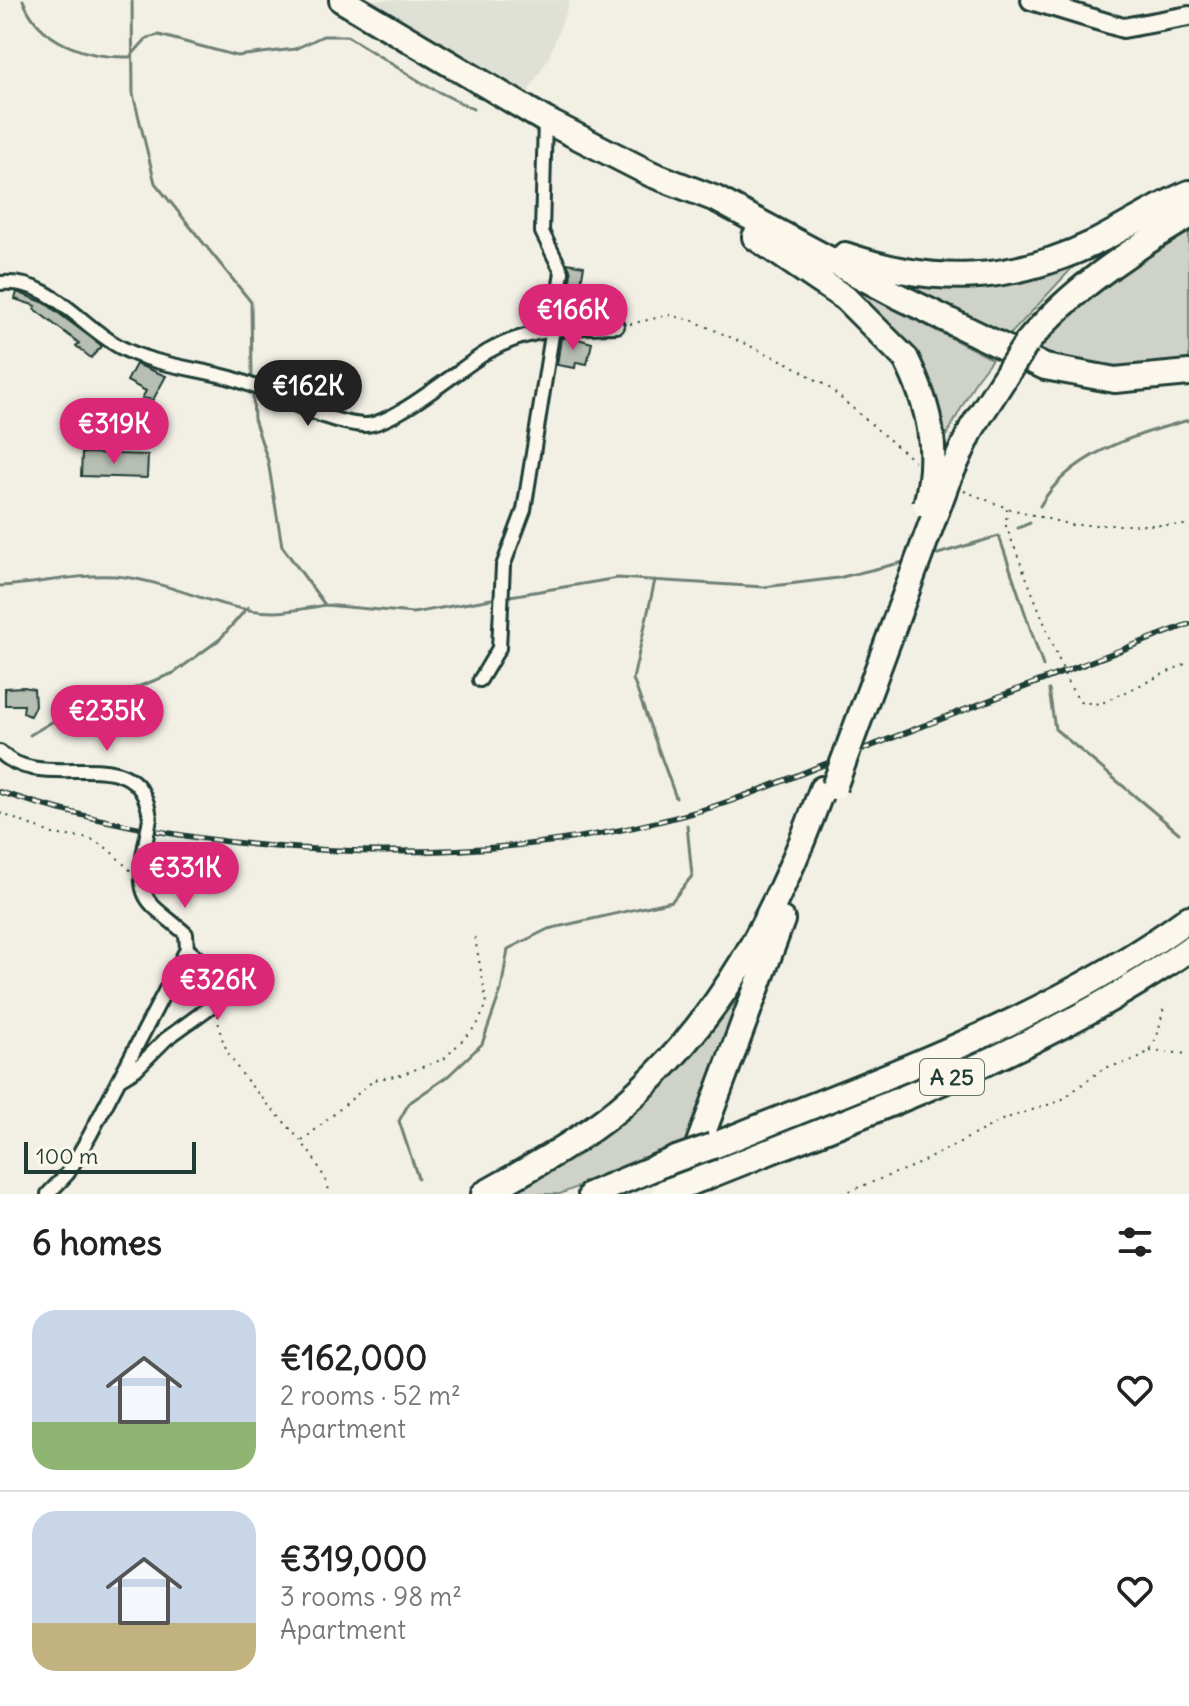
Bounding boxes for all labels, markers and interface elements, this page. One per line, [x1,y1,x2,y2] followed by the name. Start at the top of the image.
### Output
[517,284,629,352] pin: €166K
[537,293,609,326] text: €166K
[252,360,364,428] pin: €162K
[272,369,344,402] text: €162K
[58,398,170,466] pin: €319K
[78,407,150,440] text: €319K
[51,685,163,753] pin: €235K
[69,694,145,727] text: €235K
[129,842,241,910] pin: €331K
[149,851,221,884] text: €331K
[162,954,274,1022] pin: €326K
[180,963,256,996] text: €326K
[920,1059,984,1095] road number: A 25
[24,1138,196,1174] scale bar
[36,1142,98,1170] text: 100 m
[1113,1220,1157,1264] icon: filters
[32,1221,162,1264] text: 6 homes
[280,1336,428,1379] text: €162,000
[96,1342,192,1438] icon: home
[1113,1368,1157,1412] icon: heart
[280,1379,461,1412] text: 2 rooms · 52 m²
[280,1412,406,1445] text: Apartment
[280,1537,427,1580] text: €319,000
[96,1543,192,1639] icon: home
[1113,1569,1157,1613] icon: heart
[280,1580,462,1613] text: 3 rooms · 98 m²
[280,1613,406,1646] text: Apartment

